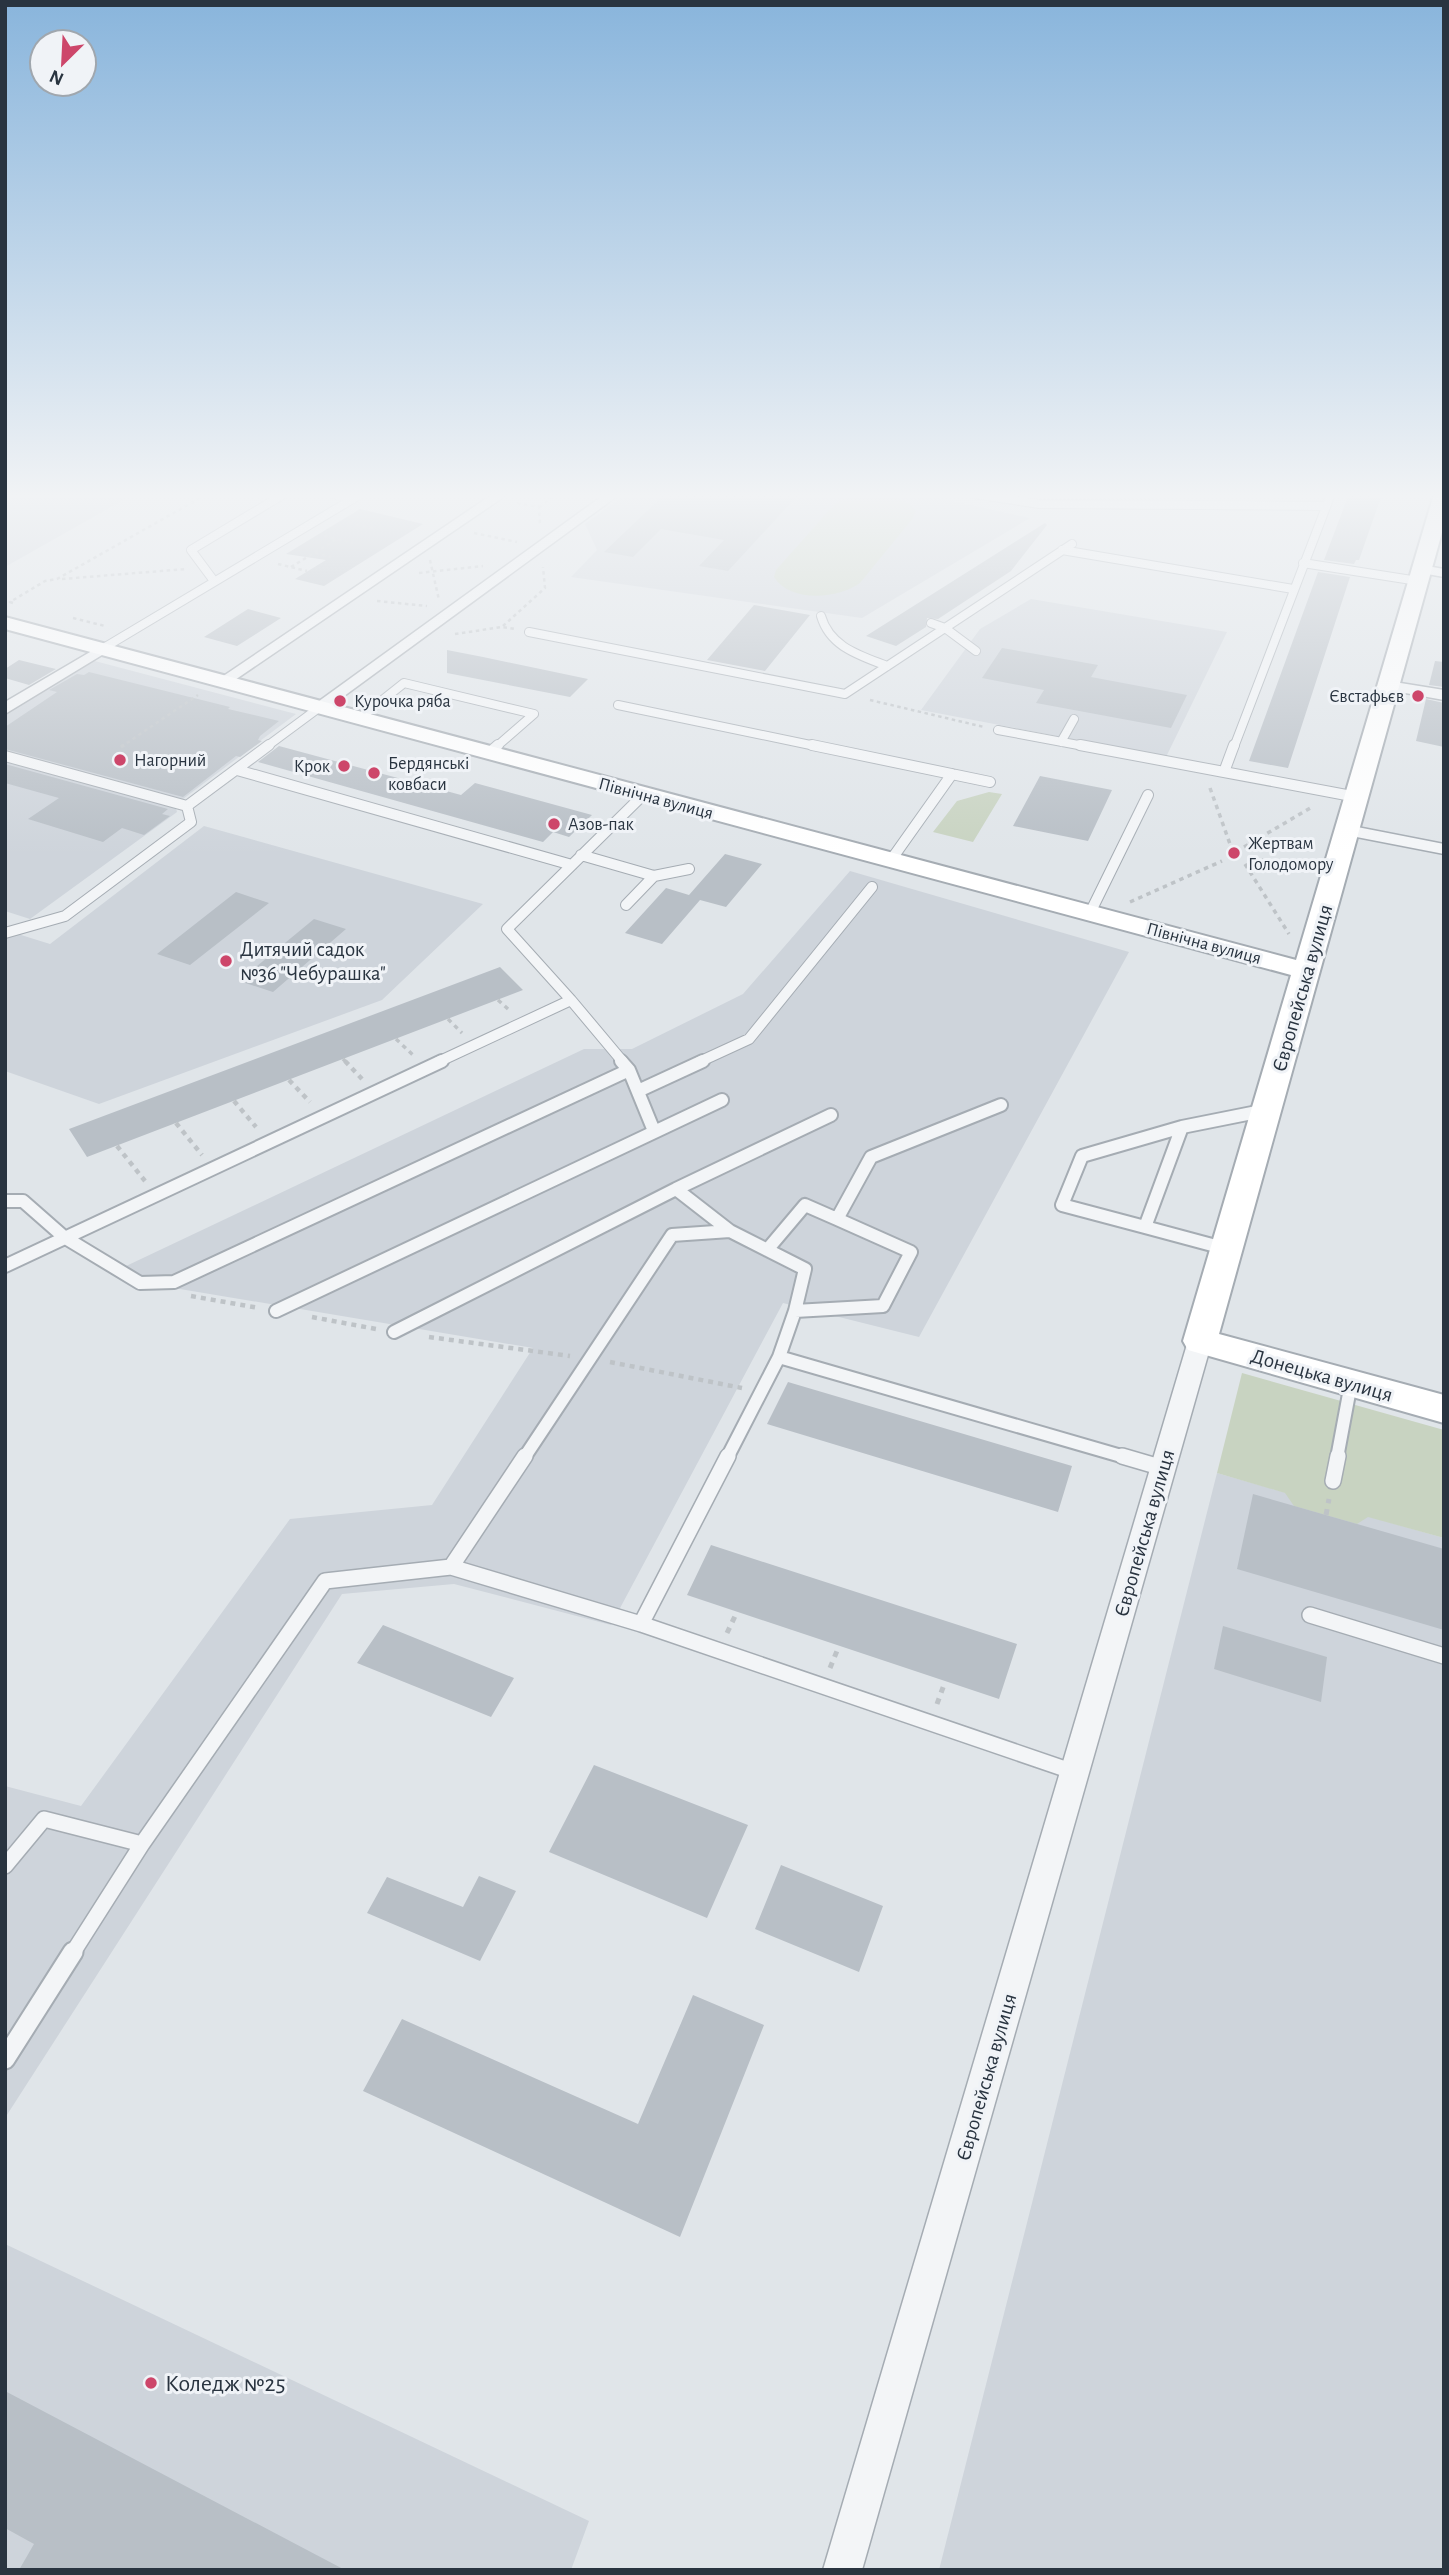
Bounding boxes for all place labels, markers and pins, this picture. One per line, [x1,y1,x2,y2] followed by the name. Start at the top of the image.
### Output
[1329,688,1404,706] place label: Євстафьєв
[1410,688,1426,704] marker: Євстафьєв
[354,692,451,711] place label: Курочка ряба
[332,693,348,709] marker: Курочка ряба
[112,752,128,768] marker: Нагорний
[134,752,206,770] place label: Нагорний
[388,755,469,794] place label: Бердянські ковбаси
[294,758,331,776] place label: Крок
[336,758,352,774] marker: Крок
[366,765,382,781] marker: Бердянські ковбаси
[546,816,562,832] marker: Азов-пак
[568,816,635,834] place label: Азов-пак
[1248,835,1334,874] place label: Жертвам Голодомору
[1226,845,1242,861] marker: Жертвам Голодомору
[240,939,386,984] place label: Дитячий садок №36 "Чебурашка"
[218,953,234,969] marker: Дитячий садок №36 "Чебурашка"
[165,2372,286,2396] place label: Коледж №25
[143,2375,159,2391] marker: Коледж №25

